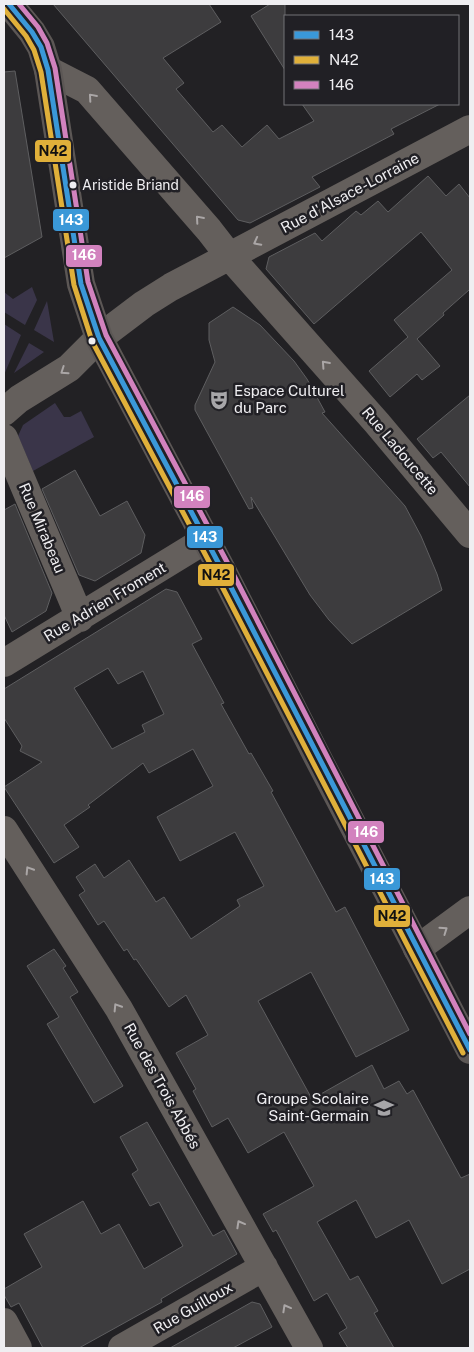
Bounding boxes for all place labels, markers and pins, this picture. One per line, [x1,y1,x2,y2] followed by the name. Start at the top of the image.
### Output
[82,177,179,193] place label: Aristide Briand
[68,180,78,190] marker: Aristide Briand
[87,336,97,346] unlabelled marker
[234,382,344,416] place label: Espace Culturel du Parc
[208,389,230,411] theatre icon: Espace Culturel du Parc
[257,1090,369,1124] place label: Groupe Scolaire Saint-Germain
[373,1097,395,1119] school or university icon: Groupe Scolaire Saint-Germain

